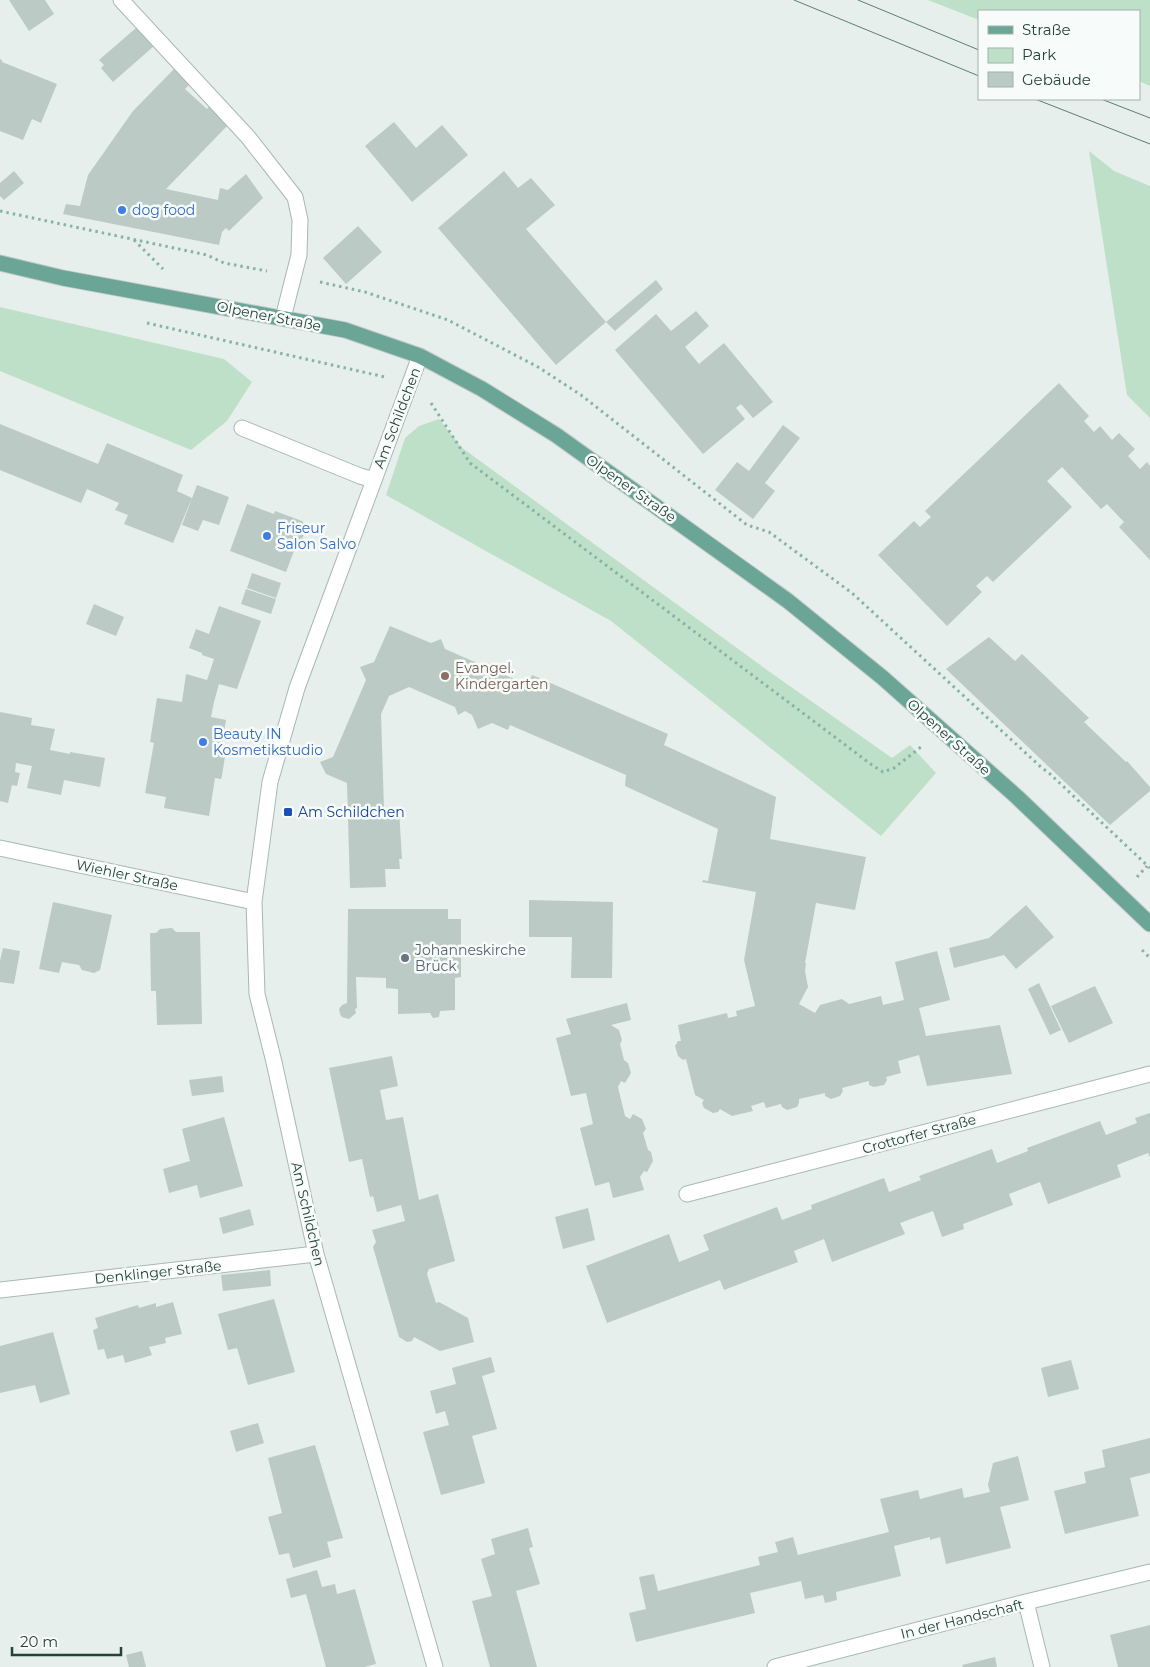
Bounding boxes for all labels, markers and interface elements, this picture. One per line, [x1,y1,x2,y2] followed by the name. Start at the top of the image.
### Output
[978,10,1140,100] legend
[1022,20,1071,39] text: Straße
[1022,45,1056,64] text: Park
[1022,70,1091,89] text: Gebäude
[132,201,195,219] place label: dog food
[116,204,128,216] marker: dog food
[215,297,323,335] street label: Olpener Straße
[369,365,425,471] street label: Am Schildchen
[582,450,680,526] street label: Olpener Straße
[277,519,357,553] place label: Friseur Salon Salvo
[261,530,273,542] marker: Friseur Salon Salvo
[455,659,549,693] place label: Evangel. Kindergarten
[439,670,451,682] marker: Evangel. Kindergarten
[904,695,994,779] street label: Olpener Straße
[213,725,323,759] place label: Beauty IN Kosmetikstudio
[197,736,209,748] marker: Beauty IN Kosmetikstudio
[298,803,405,821] place label: Am Schildchen
[282,806,294,818] marker: Am Schildchen
[74,855,180,895] street label: Wiehler Straße
[414,941,526,975] place label: Johanneskirche Brück
[399,952,411,964] marker: Johanneskirche Brück
[860,1110,978,1158] street label: Crottorfer Straße
[287,1160,329,1268] street label: Am Schildchen
[94,1256,222,1288] street label: Denklinger Straße
[899,1595,1026,1643] street label: In der Handschaft
[12,1624,121,1656] scale bar
[20,1632,58,1651] text: 20 m

